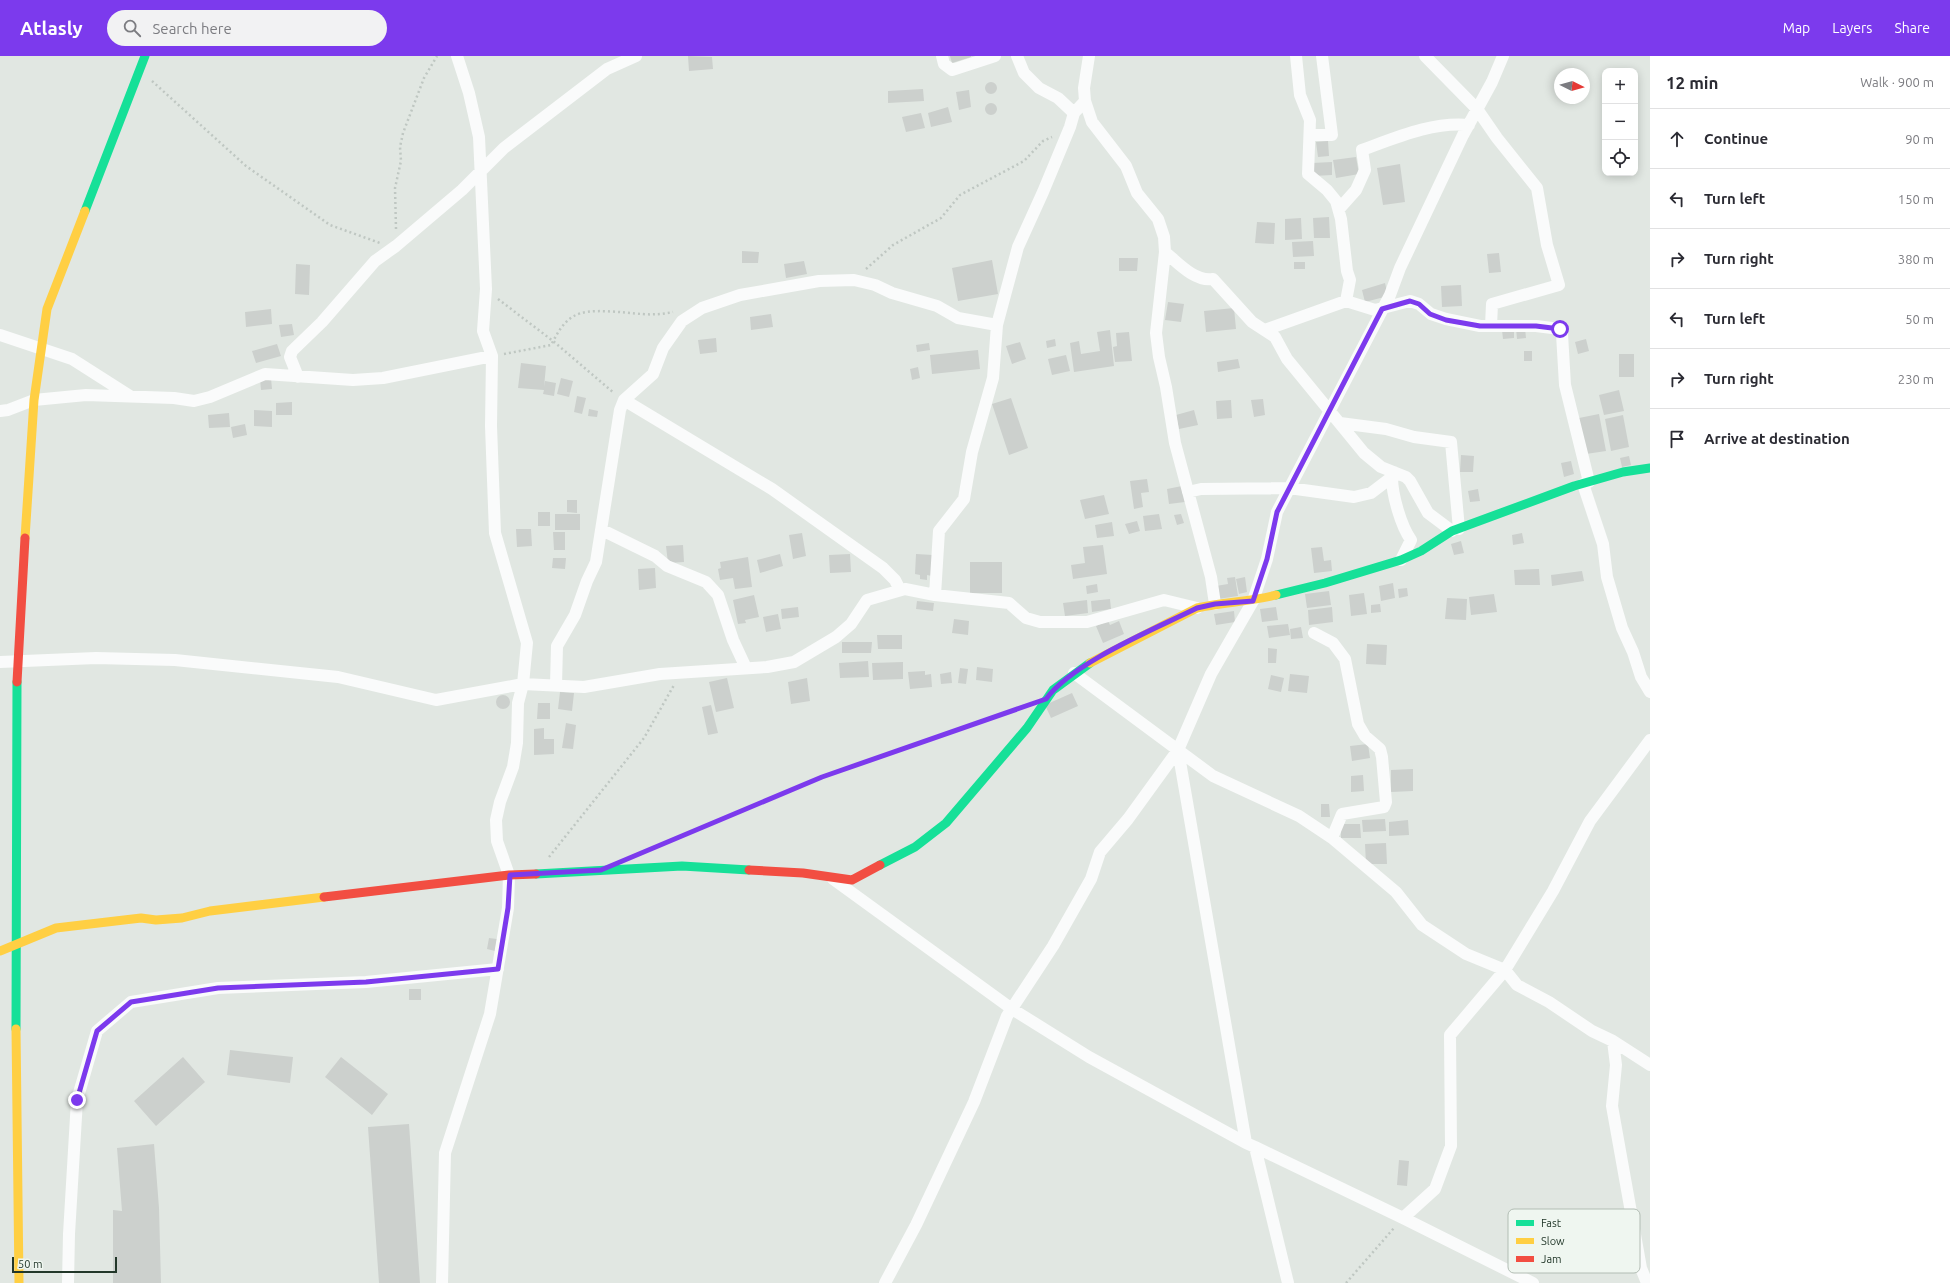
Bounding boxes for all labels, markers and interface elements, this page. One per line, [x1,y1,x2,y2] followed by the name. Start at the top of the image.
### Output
[107,10,387,46] search box
[20,17,83,39] text: Atlasly
[121,17,143,39] icon: search
[153,20,232,37] text: Search here
[1783,20,1810,36] text: Map
[1832,20,1872,36] text: Layers
[1894,20,1930,36] text: Share
[1554,68,1590,104] north arrow
[1602,68,1638,176] map controls
[1602,68,1638,104] button: +
[1666,73,1719,92] text: 12 min
[1860,75,1934,89] text: Walk · 900 m
[1602,104,1638,140] button: −
[1666,128,1688,150] icon: ahead
[1704,130,1768,147] text: Continue
[1905,132,1934,146] text: 90 m
[1602,140,1638,176] button: locate
[1666,188,1688,210] icon: left
[1704,190,1765,207] text: Turn left
[1898,192,1934,206] text: 150 m
[1666,248,1688,270] icon: right
[1704,250,1774,267] text: Turn right
[1898,252,1934,266] text: 380 m
[1666,308,1688,330] icon: left
[1704,310,1765,327] text: Turn left
[1905,312,1934,326] text: 50 m
[1551,320,1569,338] route start
[1666,368,1688,390] icon: right
[1704,370,1774,387] text: Turn right
[1898,372,1934,386] text: 230 m
[1666,428,1688,450] icon: arrive
[1704,430,1850,447] text: Arrive at destination
[68,1091,86,1109] route end
[1508,1209,1640,1273] legend
[1541,1217,1562,1229] text: Fast
[1541,1235,1565,1247] text: Slow
[1541,1253,1562,1265] text: Jam
[12,1255,117,1274] scale bar
[18,1258,42,1270] text: 50 m

